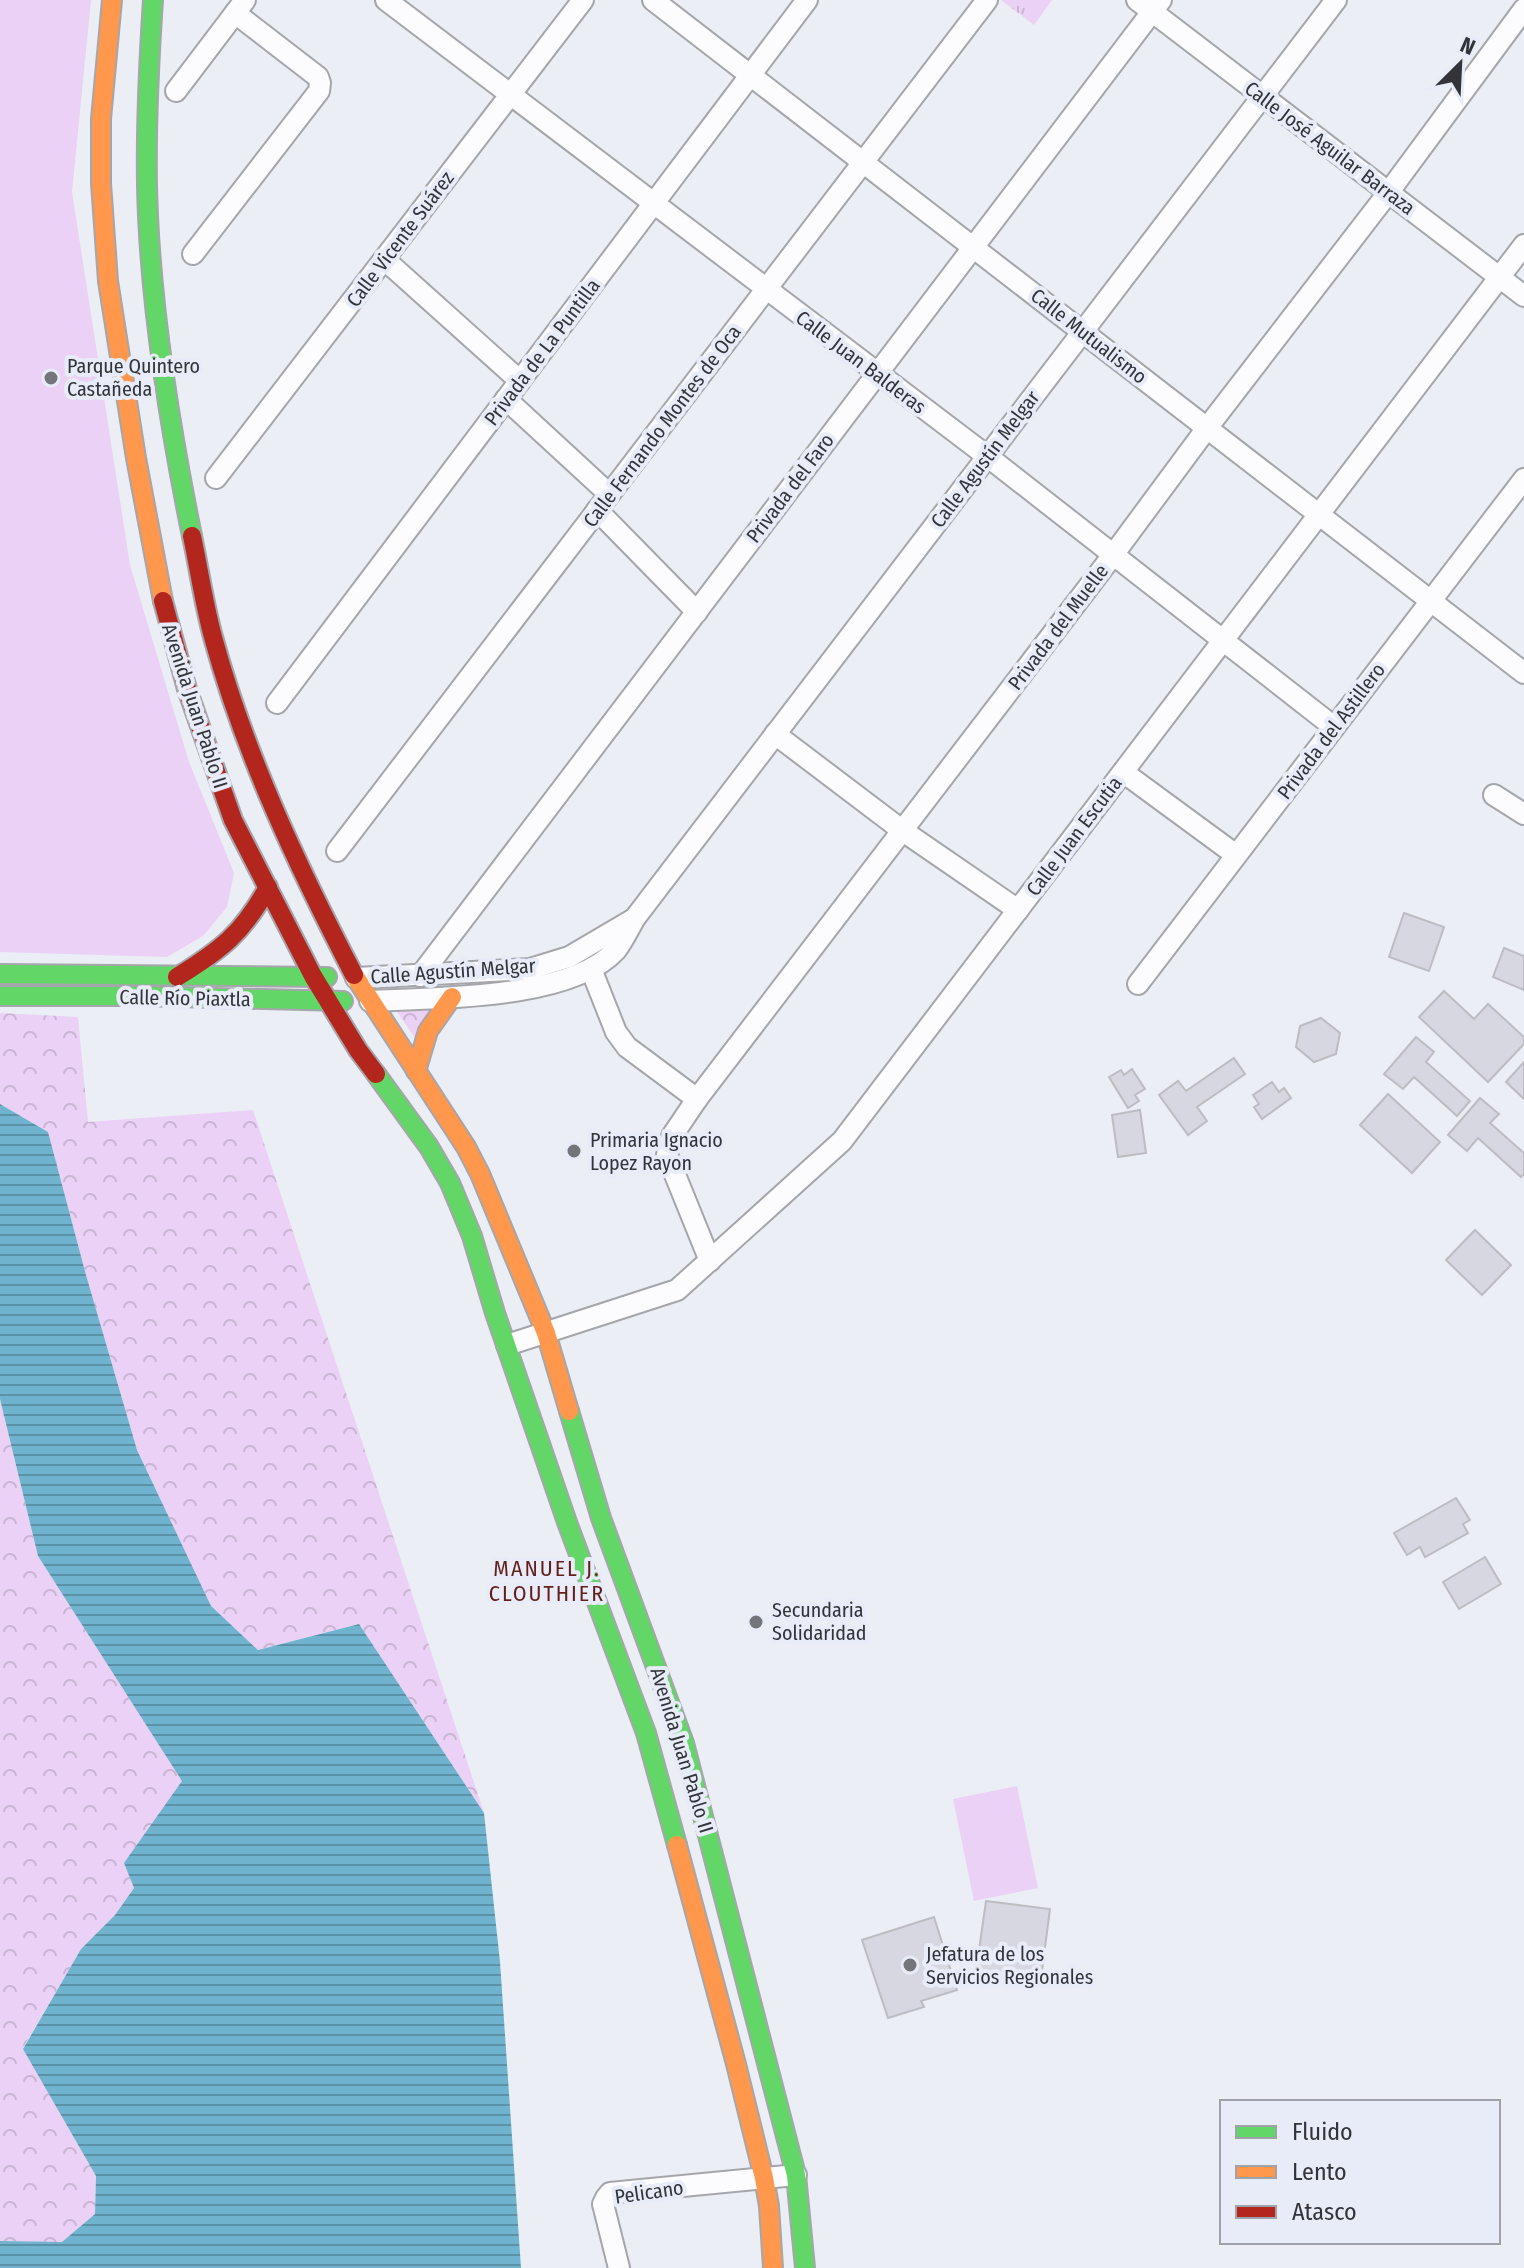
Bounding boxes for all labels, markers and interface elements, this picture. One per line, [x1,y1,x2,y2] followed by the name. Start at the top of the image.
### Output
[1420,24,1500,104] north arrow
[1456,31,1479,61] text: N
[1240,76,1420,220] street label: Calle José Aguilar Barraza
[341,166,459,312] street label: Calle Vicente Suárez
[479,274,605,430] street label: Privada de La Puntilla
[1026,283,1152,389] street label: Calle Mutualismo
[791,305,931,419] street label: Calle Juan Balderas
[578,320,746,532] street label: Calle Fernando Montes de Oca
[67,354,200,401] place label: Parque Quintero Castañeda
[42,369,60,387] marker: Parque Quintero Castañeda
[926,386,1044,532] street label: Calle Agustín Melgar
[741,429,839,547] street label: Privada del Faro
[1003,559,1113,695] street label: Privada del Muelle
[157,621,233,791] street label: Avenida Juan Pablo II
[1272,658,1390,804] street label: Privada del Astillero
[1021,771,1127,901] street label: Calle Juan Escutia
[370,953,536,989] street label: Calle Agustín Melgar
[119,985,251,1011] street label: Calle Río Piaxtla
[590,1128,723,1175] place label: Primaria Ignacio Lopez Rayon
[565,1142,583,1160] marker: Primaria Ignacio Lopez Rayon
[489,1555,605,1607] district label: MANUEL J. CLOUTHIER
[772,1598,867,1645] place label: Secundaria Solidaridad
[747,1613,765,1631] marker: Secundaria Solidaridad
[645,1664,719,1836] street label: Avenida Juan Pablo II
[926,1942,1093,1989] place label: Jefatura de los Servicios Regionales
[901,1956,919,1974] marker: Jefatura de los Servicios Regionales
[1220,2100,1500,2244] legend
[1292,2118,1353,2146] text: Fluido
[1292,2158,1347,2186] text: Lento
[613,2175,685,2209] street label: Pelicano
[1292,2198,1357,2226] text: Atasco

